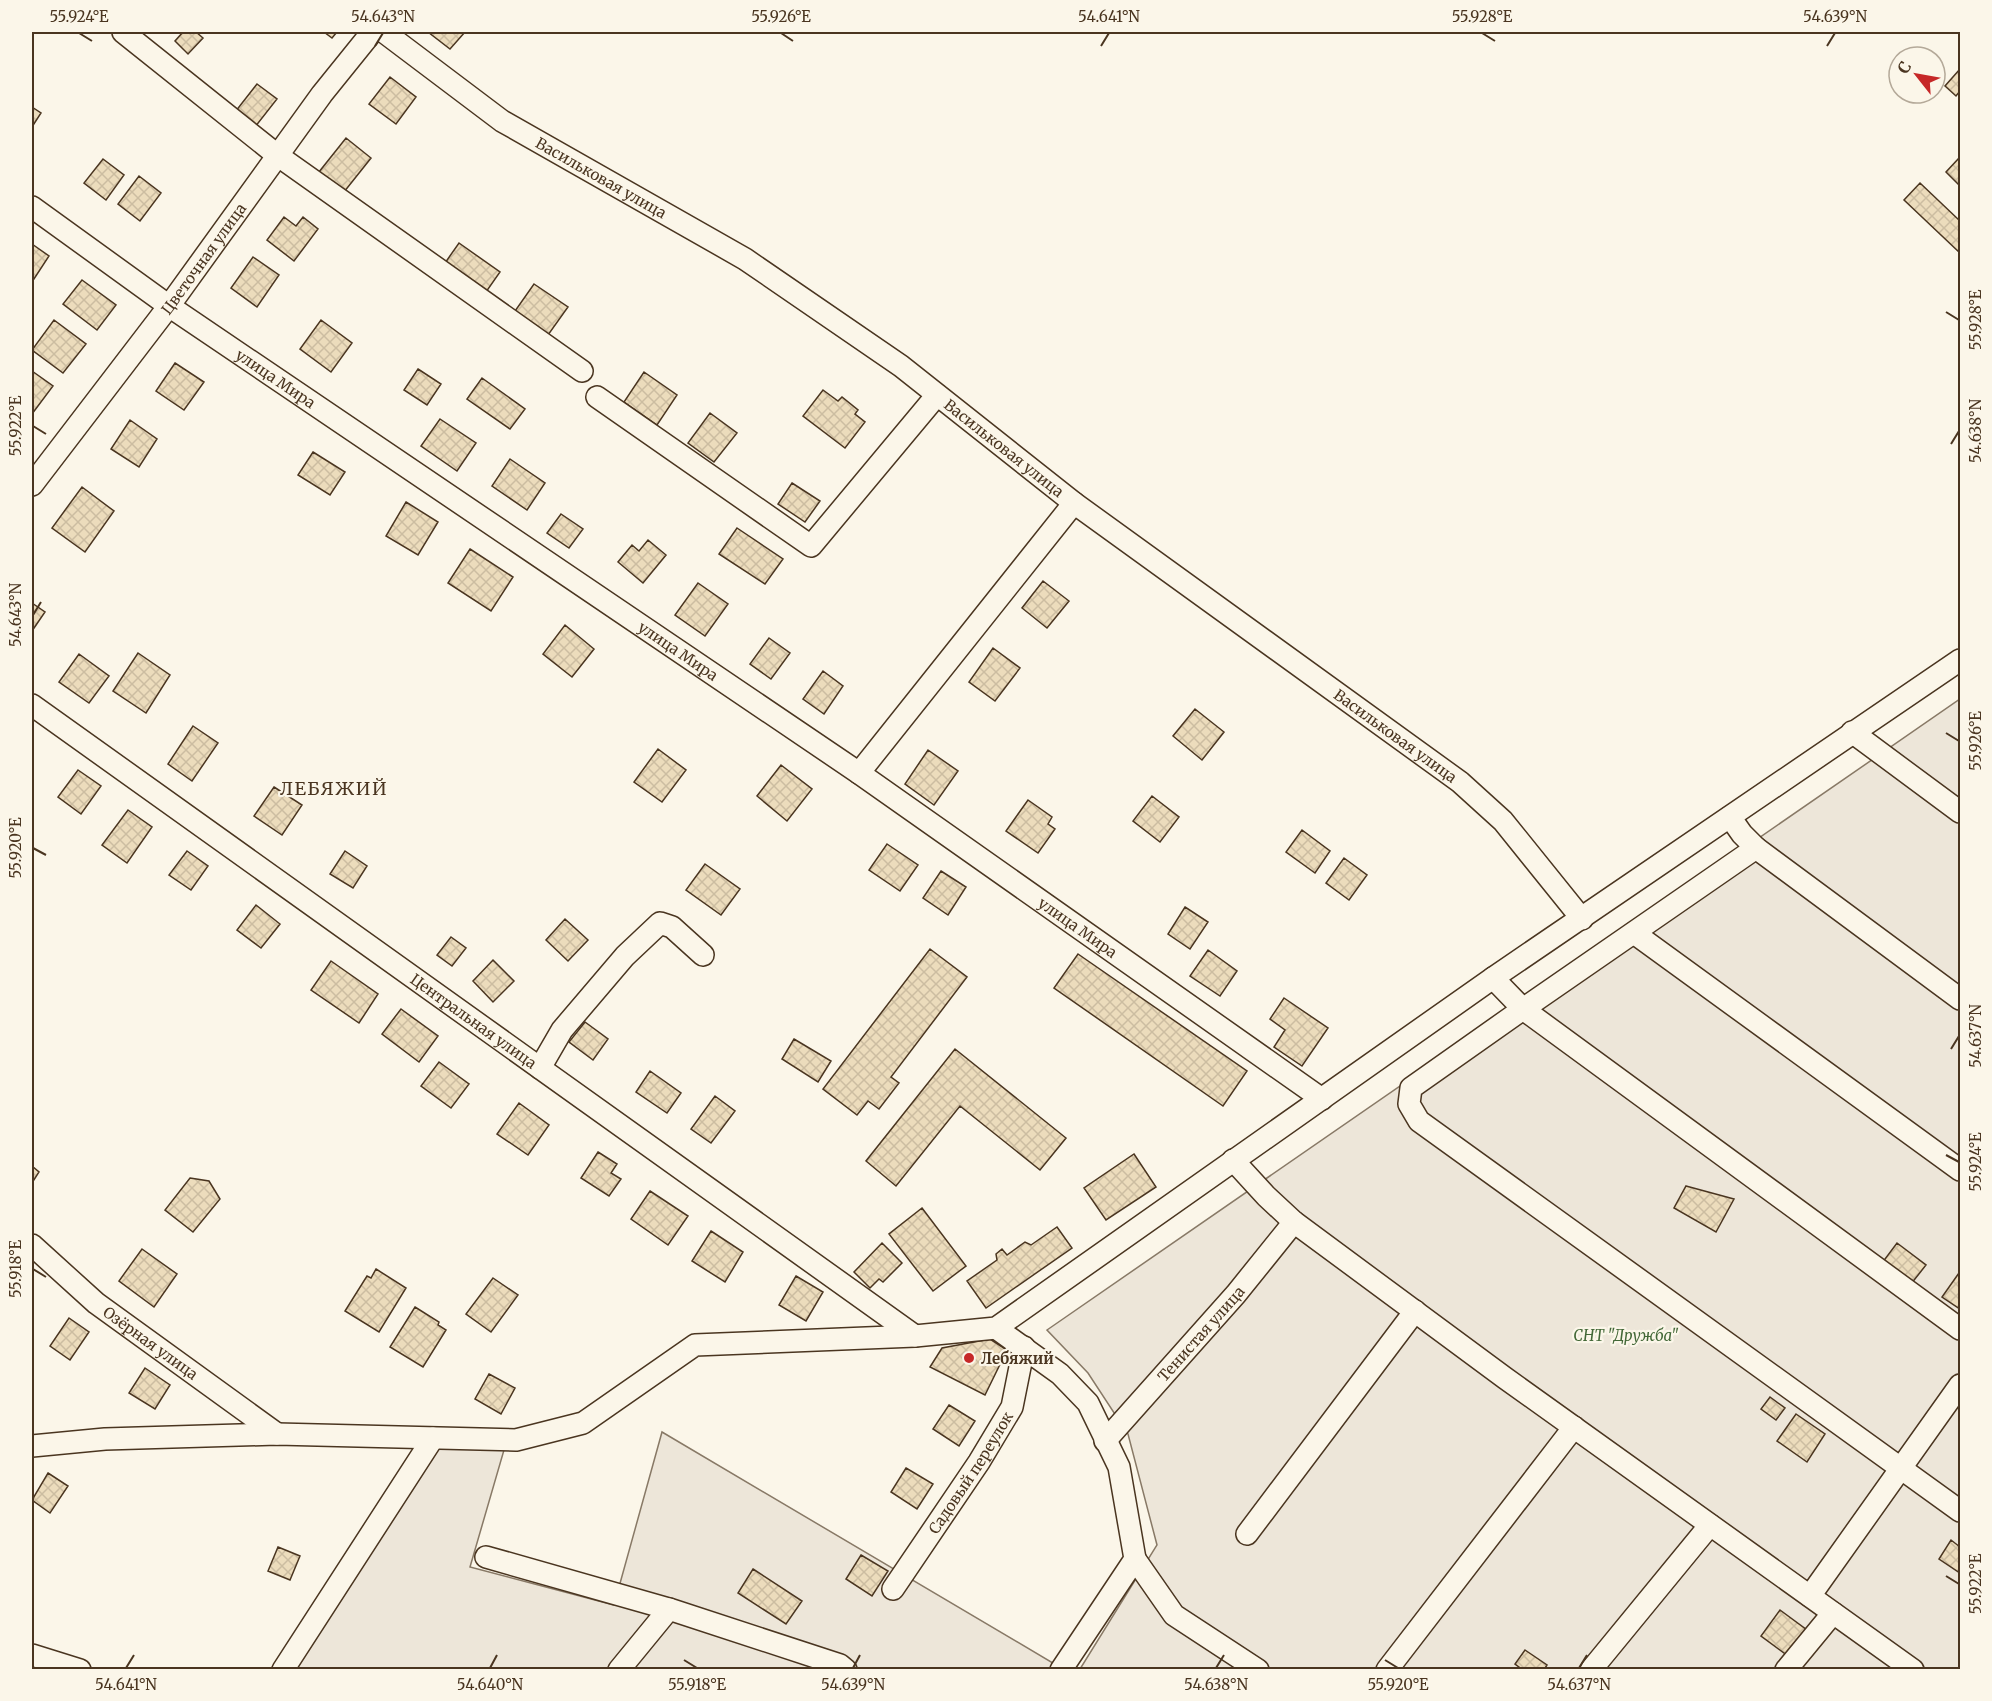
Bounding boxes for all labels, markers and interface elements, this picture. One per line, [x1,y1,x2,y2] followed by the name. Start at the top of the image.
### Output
[49,7,109,26] text: 55.924°E
[351,7,415,26] text: 54.643°N
[751,7,811,26] text: 55.926°E
[1078,7,1140,26] text: 54.641°N
[1452,7,1513,26] text: 55.928°E
[1803,7,1867,26] text: 54.639°N
[1887,45,1947,105] north arrow
[1893,58,1915,77] text: С
[533,133,670,222] street label: Васильковая улица
[157,199,250,318] street label: Цветочная улица
[1966,289,1985,350] text: 55.928°E
[232,345,319,412] street label: улица Мира
[940,394,1068,501] street label: Васильковая улица
[6,395,25,456] text: 55.922°E
[1966,399,1985,463] text: 54.638°N
[6,583,25,647] text: 54.643°N
[635,617,722,684] street label: улица Мира
[1330,685,1461,786] street label: Васильковая улица
[1966,711,1985,771] text: 55.926°E
[280,777,388,800] district label: ЛЕБЯЖИЙ
[6,817,25,879] text: 55.920°E
[1035,893,1121,961] street label: улица Мира
[407,969,541,1072] street label: Центральная улица
[1966,1004,1985,1068] text: 54.637°N
[1966,1132,1985,1192] text: 55.924°E
[6,1239,25,1298] text: 55.918°E
[1153,1282,1248,1385] street label: Тенистая улица
[100,1302,202,1383] street label: Озёрная улица
[1573,1326,1679,1345] park label: СНТ "Дружба"
[981,1349,1054,1368] place label: Лебяжий
[962,1351,976,1365] marker: Лебяжий
[924,1407,1017,1537] street label: Садовый переулок
[1966,1553,1985,1614] text: 55.922°E
[95,1675,157,1694] text: 54.641°N
[457,1675,524,1694] text: 54.640°N
[668,1675,727,1694] text: 55.918°E
[821,1675,885,1694] text: 54.639°N
[1184,1675,1248,1694] text: 54.638°N
[1367,1675,1429,1694] text: 55.920°E
[1547,1675,1611,1694] text: 54.637°N

